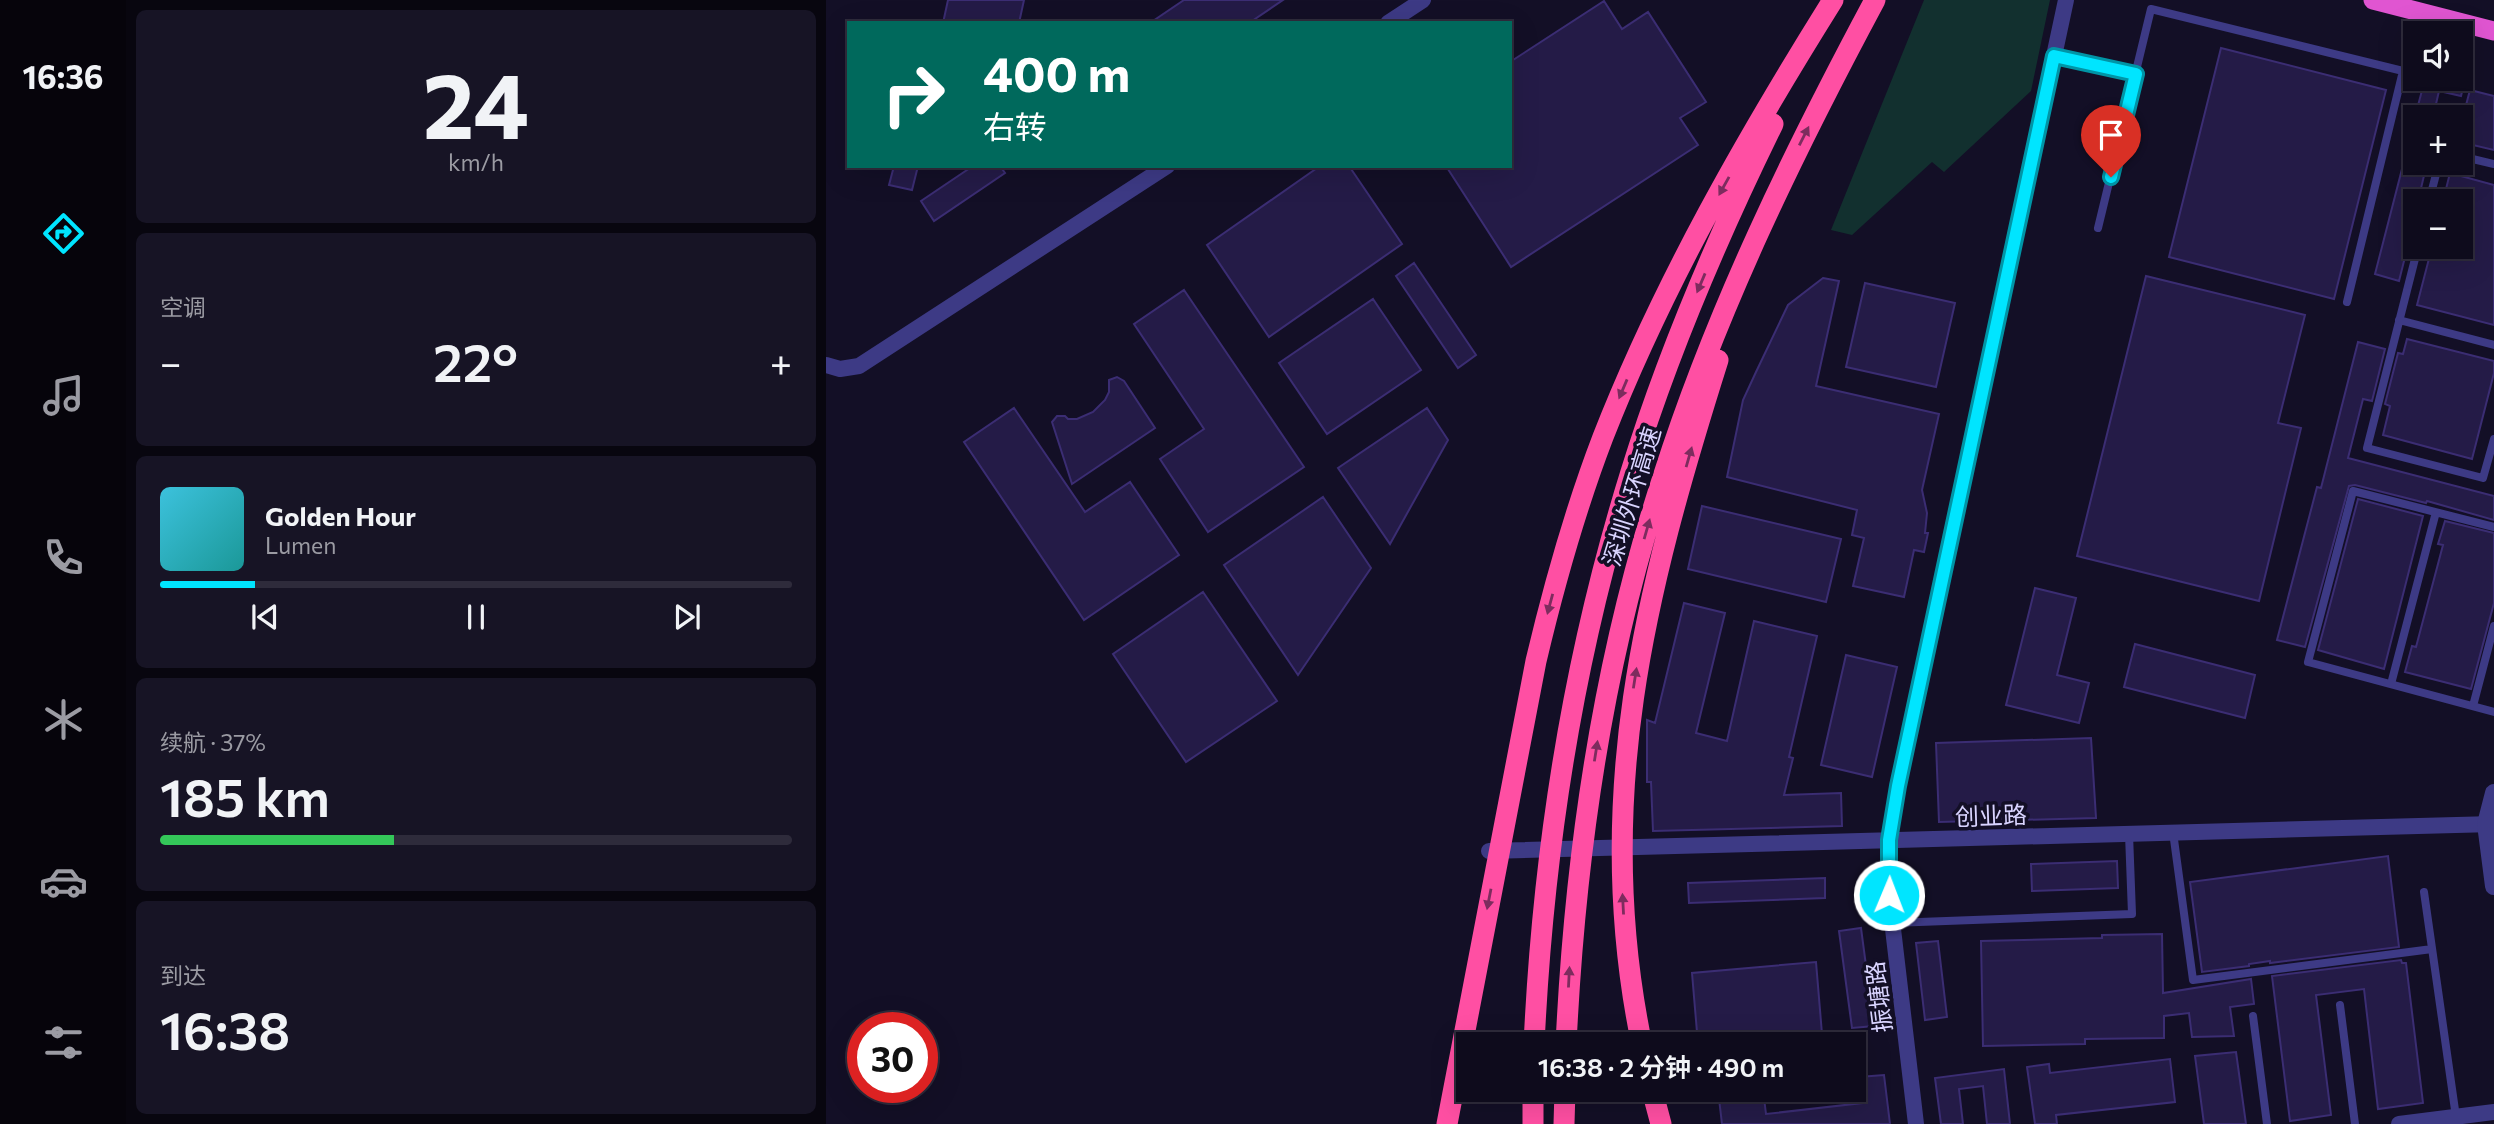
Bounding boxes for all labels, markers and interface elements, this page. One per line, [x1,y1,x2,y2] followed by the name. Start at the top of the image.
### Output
[2403,21,2473,259] map controls
[2403,21,2473,91] button: sound
[983,42,1130,102] text: 400 m
[423,46,529,158] text: 24
[868,49,959,140] icon: right
[22,56,104,96] text: 16:36
[2081,105,2141,177] pin
[2403,105,2473,175] button: +
[983,106,1047,146] text: 右转
[2092,116,2130,154] icon: arrive
[1798,126,1809,146] one-way arrow
[448,148,504,176] text: km/h
[1718,176,1730,195] one-way arrow
[2403,189,2473,259] button: −
[39,209,88,258] icon: directions
[1695,272,1706,293] one-way arrow
[160,293,206,321] text: 空调
[433,329,518,393] text: 22°
[160,338,182,385] text: −
[770,338,792,385] text: +
[39,371,88,420] icon: music
[1617,379,1628,400] one-way arrow
[1596,423,1666,569] street label: 深圳外环高速
[1685,446,1695,467] one-way arrow
[265,500,416,531] text: Golden Hour
[1642,518,1653,540] one-way arrow
[265,531,336,559] text: Lumen
[39,533,88,582] icon: phone
[1544,594,1555,616] one-way arrow
[246,598,284,636] icon: previous
[457,598,495,636] icon: pause
[668,598,706,636] icon: next
[1630,667,1641,689] one-way arrow
[39,695,88,744] icon: climate
[160,728,266,756] text: 续航 · 37%
[1591,740,1602,762] one-way arrow
[160,764,330,828] text: 185 km
[1955,799,2027,831] street label: 创业路
[39,857,88,906] icon: car
[1852,858,1926,932] position arrow
[1484,888,1495,910] one-way arrow
[1617,893,1628,915] one-way arrow
[1859,960,1897,1034] street label: 振塘路
[160,961,206,989] text: 到达
[1564,965,1575,987] one-way arrow
[160,997,290,1061] text: 16:38
[847,1012,938,1103] speed limit sign: 30
[39,1018,88,1067] icon: filters
[1538,1051,1784,1082] text: 16:38 · 2 分钟 · 490 m

